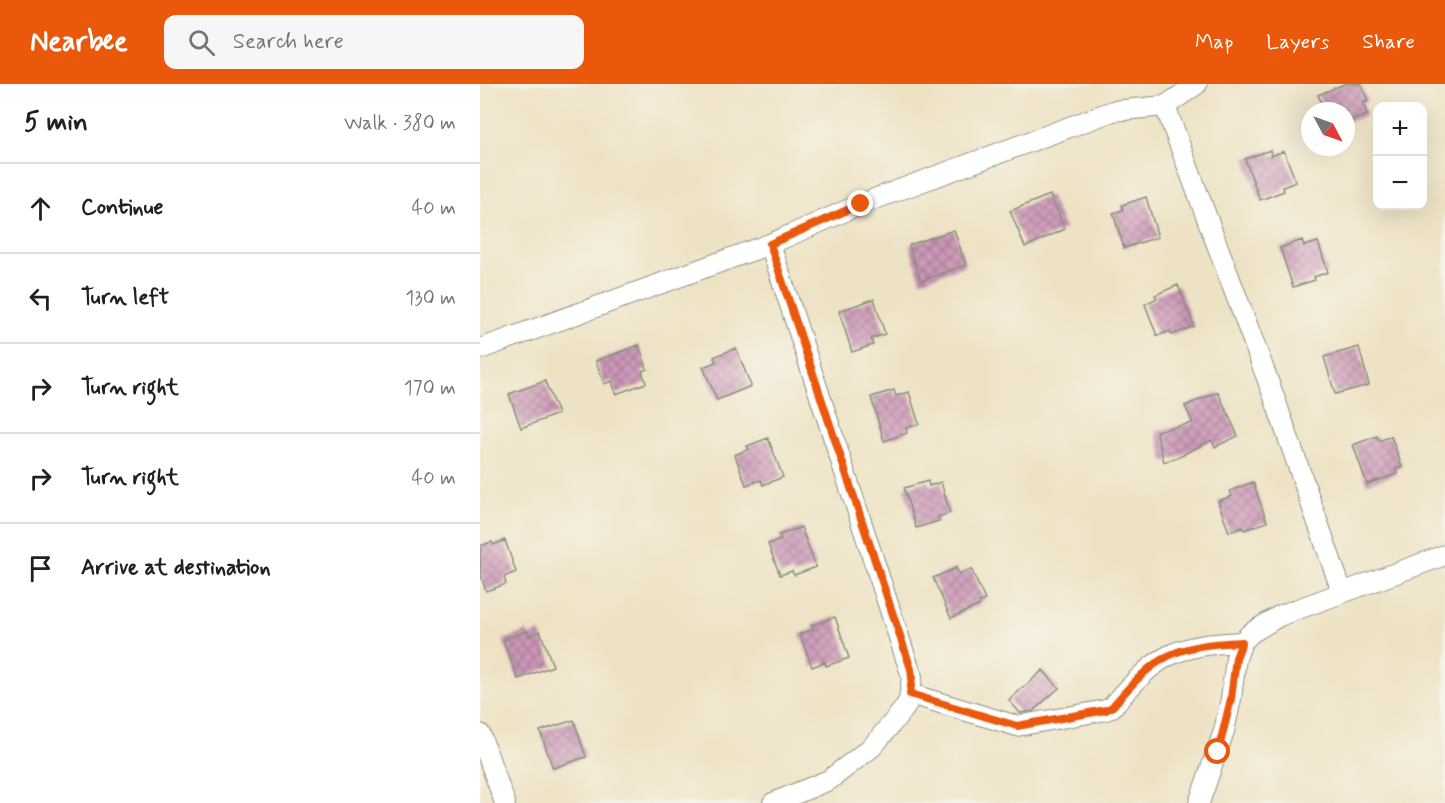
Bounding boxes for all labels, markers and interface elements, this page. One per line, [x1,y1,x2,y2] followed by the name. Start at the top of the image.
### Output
[164,15,584,69] search box
[30,24,128,61] text: Nearbee
[185,26,218,59] icon: search
[233,28,344,56] text: Search here
[1195,28,1233,56] text: Map
[1266,28,1329,56] text: Layers
[1362,28,1415,56] text: Share
[1301,102,1355,156] north arrow
[1373,102,1427,210] map controls
[1373,102,1427,156] button: +
[24,106,88,140] text: 5 min
[344,110,456,137] text: Walk · 380 m
[1373,156,1427,210] button: −
[847,190,873,216] route end
[24,192,57,225] icon: ahead
[81,194,163,222] text: Continue
[412,195,456,222] text: 40 m
[24,282,57,315] icon: left
[81,284,169,312] text: Turn left
[405,285,456,312] text: 130 m
[24,372,57,405] icon: right
[81,374,179,402] text: Turn right
[404,375,456,402] text: 170 m
[24,462,57,495] icon: right
[81,464,179,492] text: Turn right
[412,465,456,492] text: 40 m
[24,552,57,585] icon: arrive
[81,554,271,582] text: Arrive at destination
[1204,738,1230,764] route start

